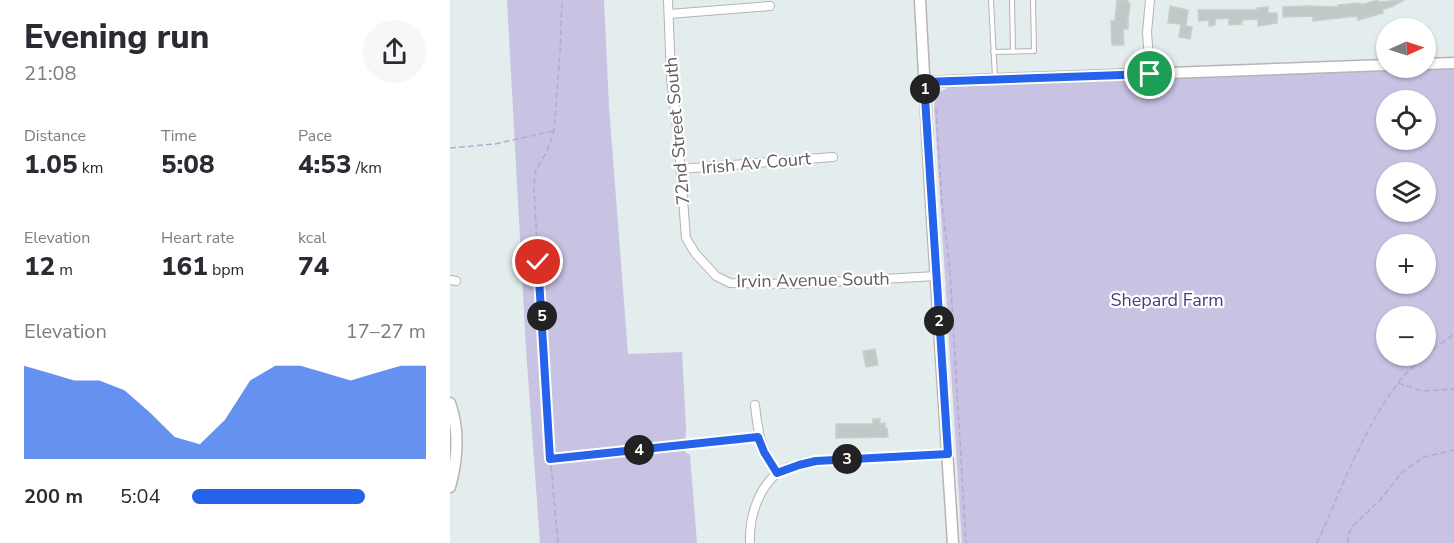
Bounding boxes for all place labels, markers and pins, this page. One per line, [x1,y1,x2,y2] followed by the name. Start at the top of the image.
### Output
[1124,48,1175,99] pin
[910,74,940,104] pin: 1
[512,236,563,287] pin
[527,301,557,331] pin: 5
[924,306,954,336] pin: 2
[624,435,654,465] pin: 4
[832,444,862,474] pin: 3

